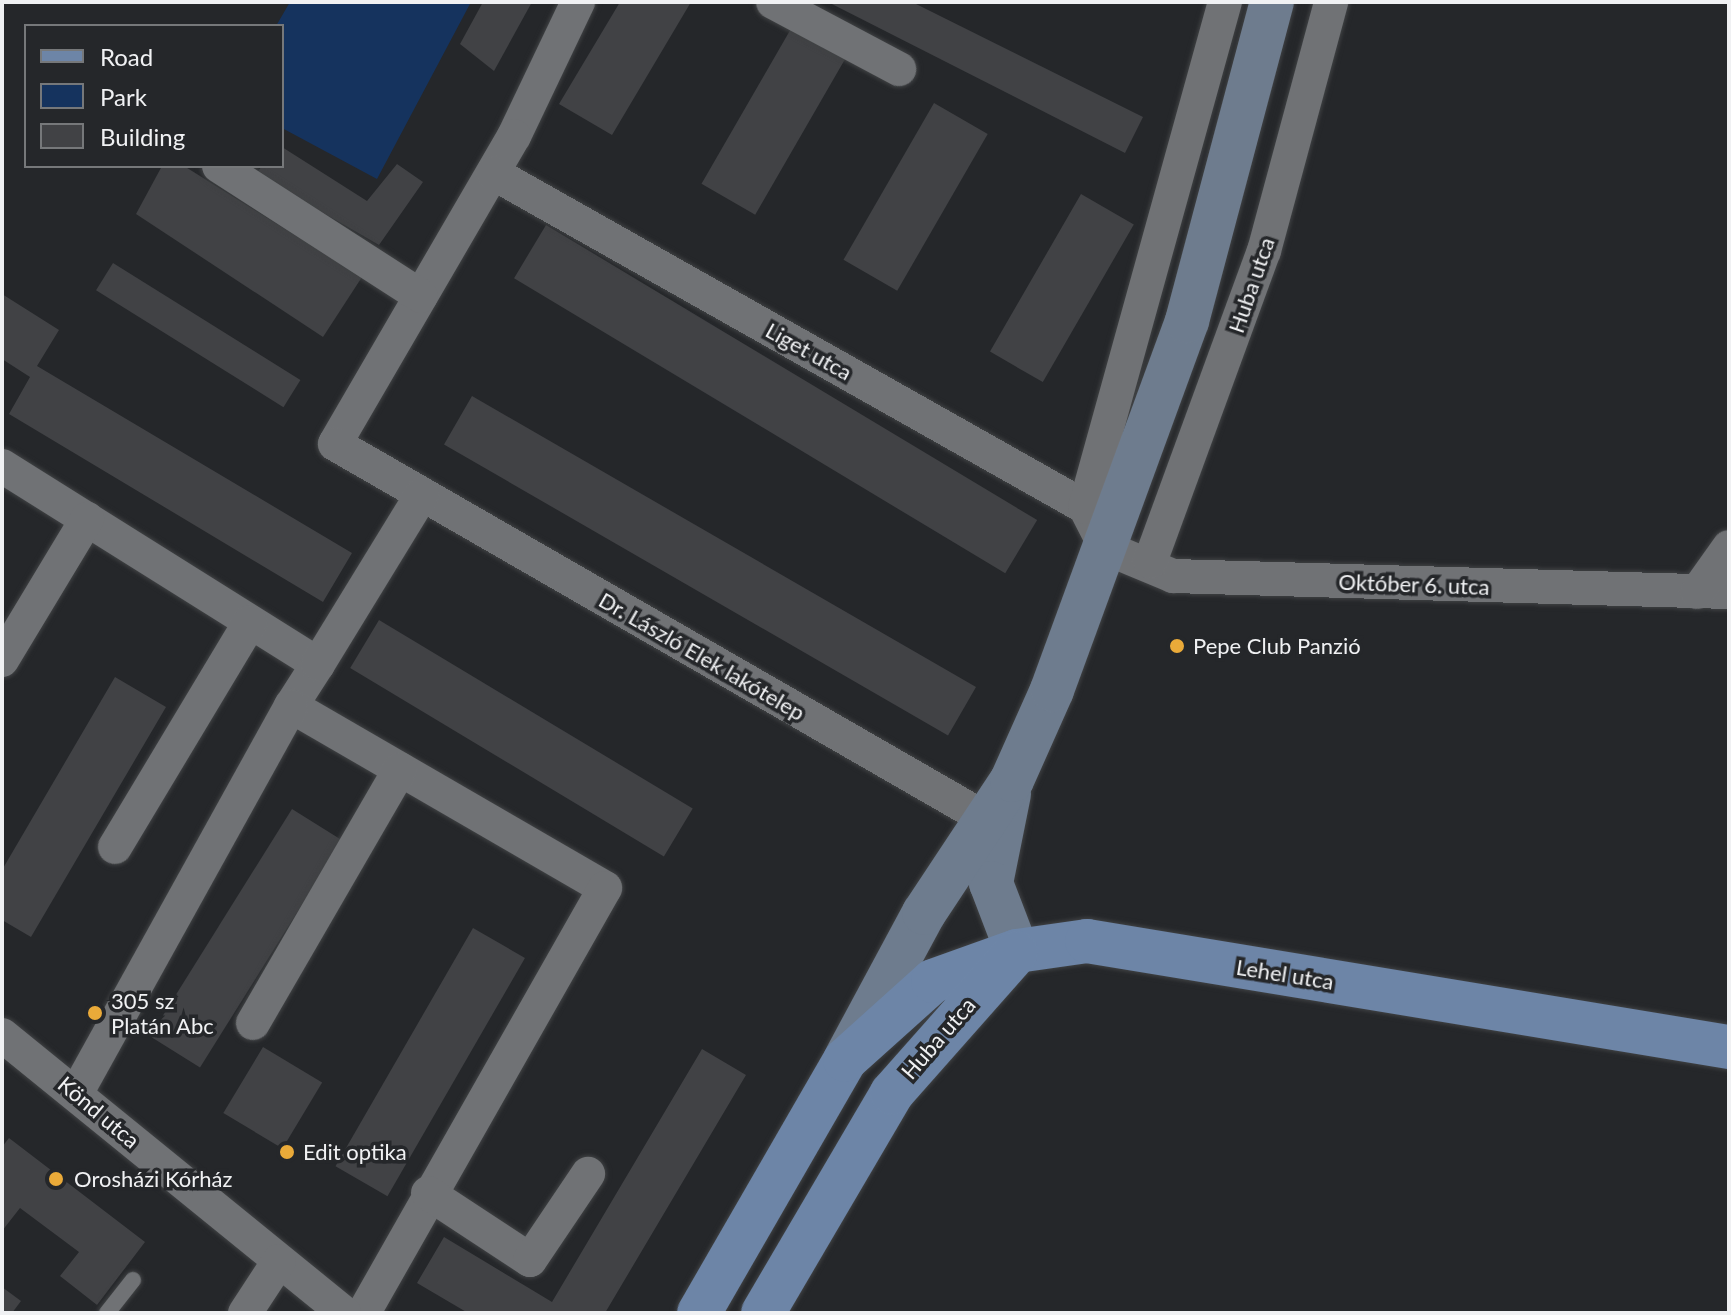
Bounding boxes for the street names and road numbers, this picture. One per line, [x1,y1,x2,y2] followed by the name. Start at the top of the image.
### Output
[1222,234,1280,336] street label: Huba utca
[761,317,857,385] street label: Liget utca
[1338,568,1490,600] street label: Október 6. utca
[594,586,810,726] street label: Dr. László Elek lakótelep
[1234,953,1336,995] street label: Lehel utca
[895,992,981,1084] street label: Huba utca
[53,1070,145,1154] street label: Könd utca

